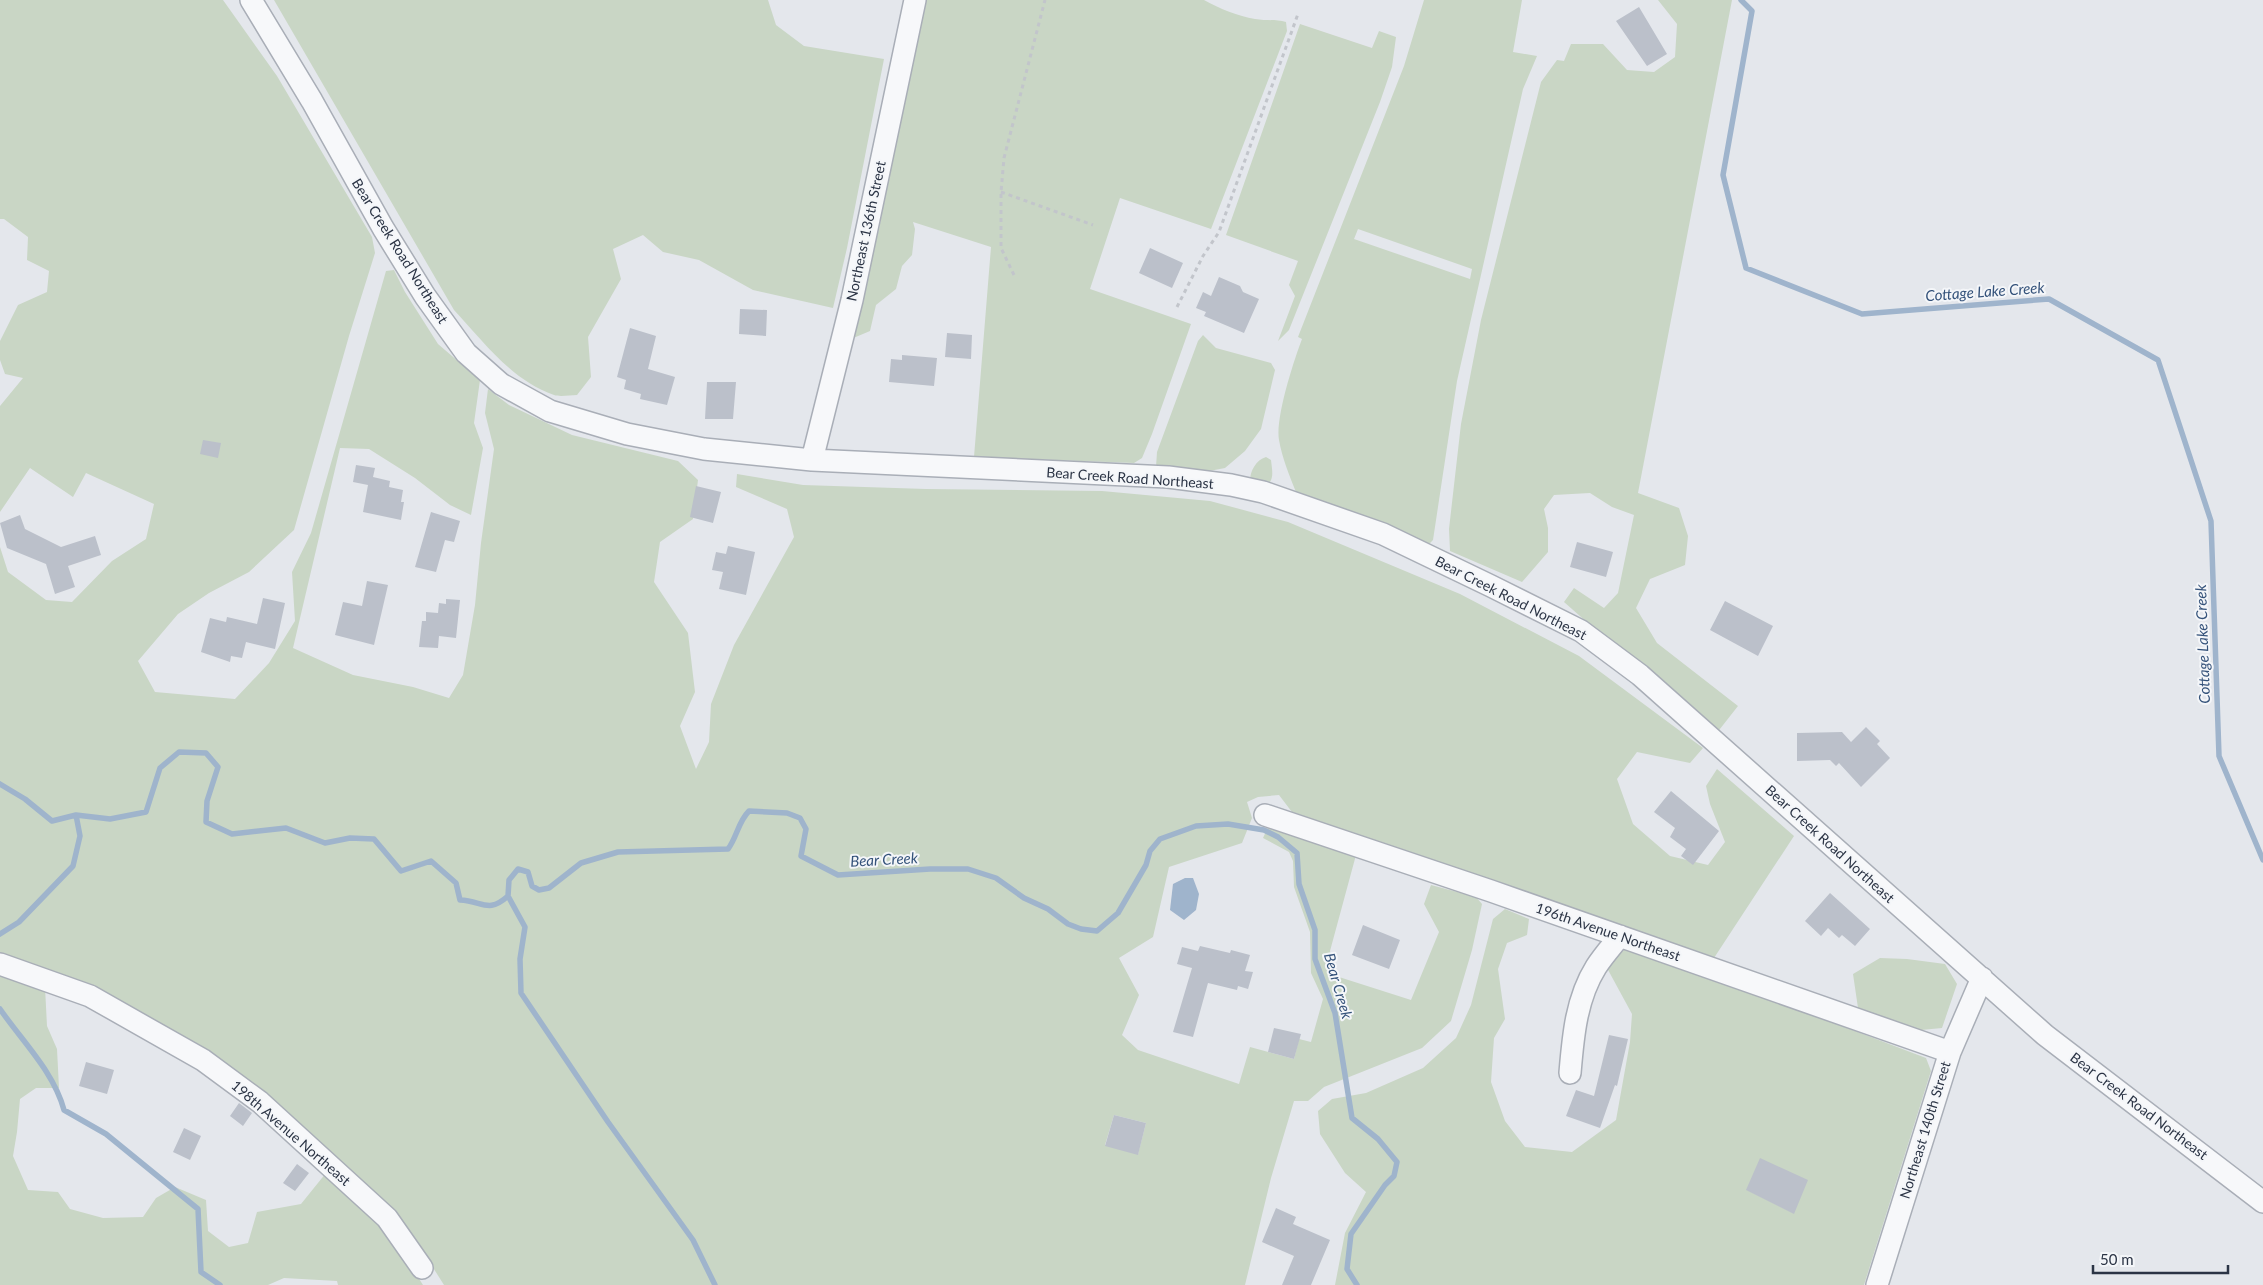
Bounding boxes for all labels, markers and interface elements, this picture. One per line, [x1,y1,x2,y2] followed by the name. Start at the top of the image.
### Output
[842,159,889,303] street label: Northeast 136th Street
[349,175,452,326] street label: Bear Creek Road Northeast
[1925,278,2046,304] water label: Cottage Lake Creek
[1046,463,1214,492] street label: Bear Creek Road Northeast
[1433,552,1590,643] street label: Bear Creek Road Northeast
[2191,583,2213,704] water label: Cottage Lake Creek
[1762,781,1898,906] street label: Bear Creek Road Northeast
[850,848,919,870] water label: Bear Creek
[1534,899,1683,964] street label: 196th Avenue Northeast
[1321,951,1357,1022] water label: Bear Creek
[2067,1048,2211,1163] street label: Bear Creek Road Northeast
[1895,1059,1954,1201] street label: Northeast 140th Street
[228,1076,354,1189] street label: 198th Avenue Northeast
[2093,1242,2228,1274] scale bar
[2100,1250,2134,1268] text: 50 m

